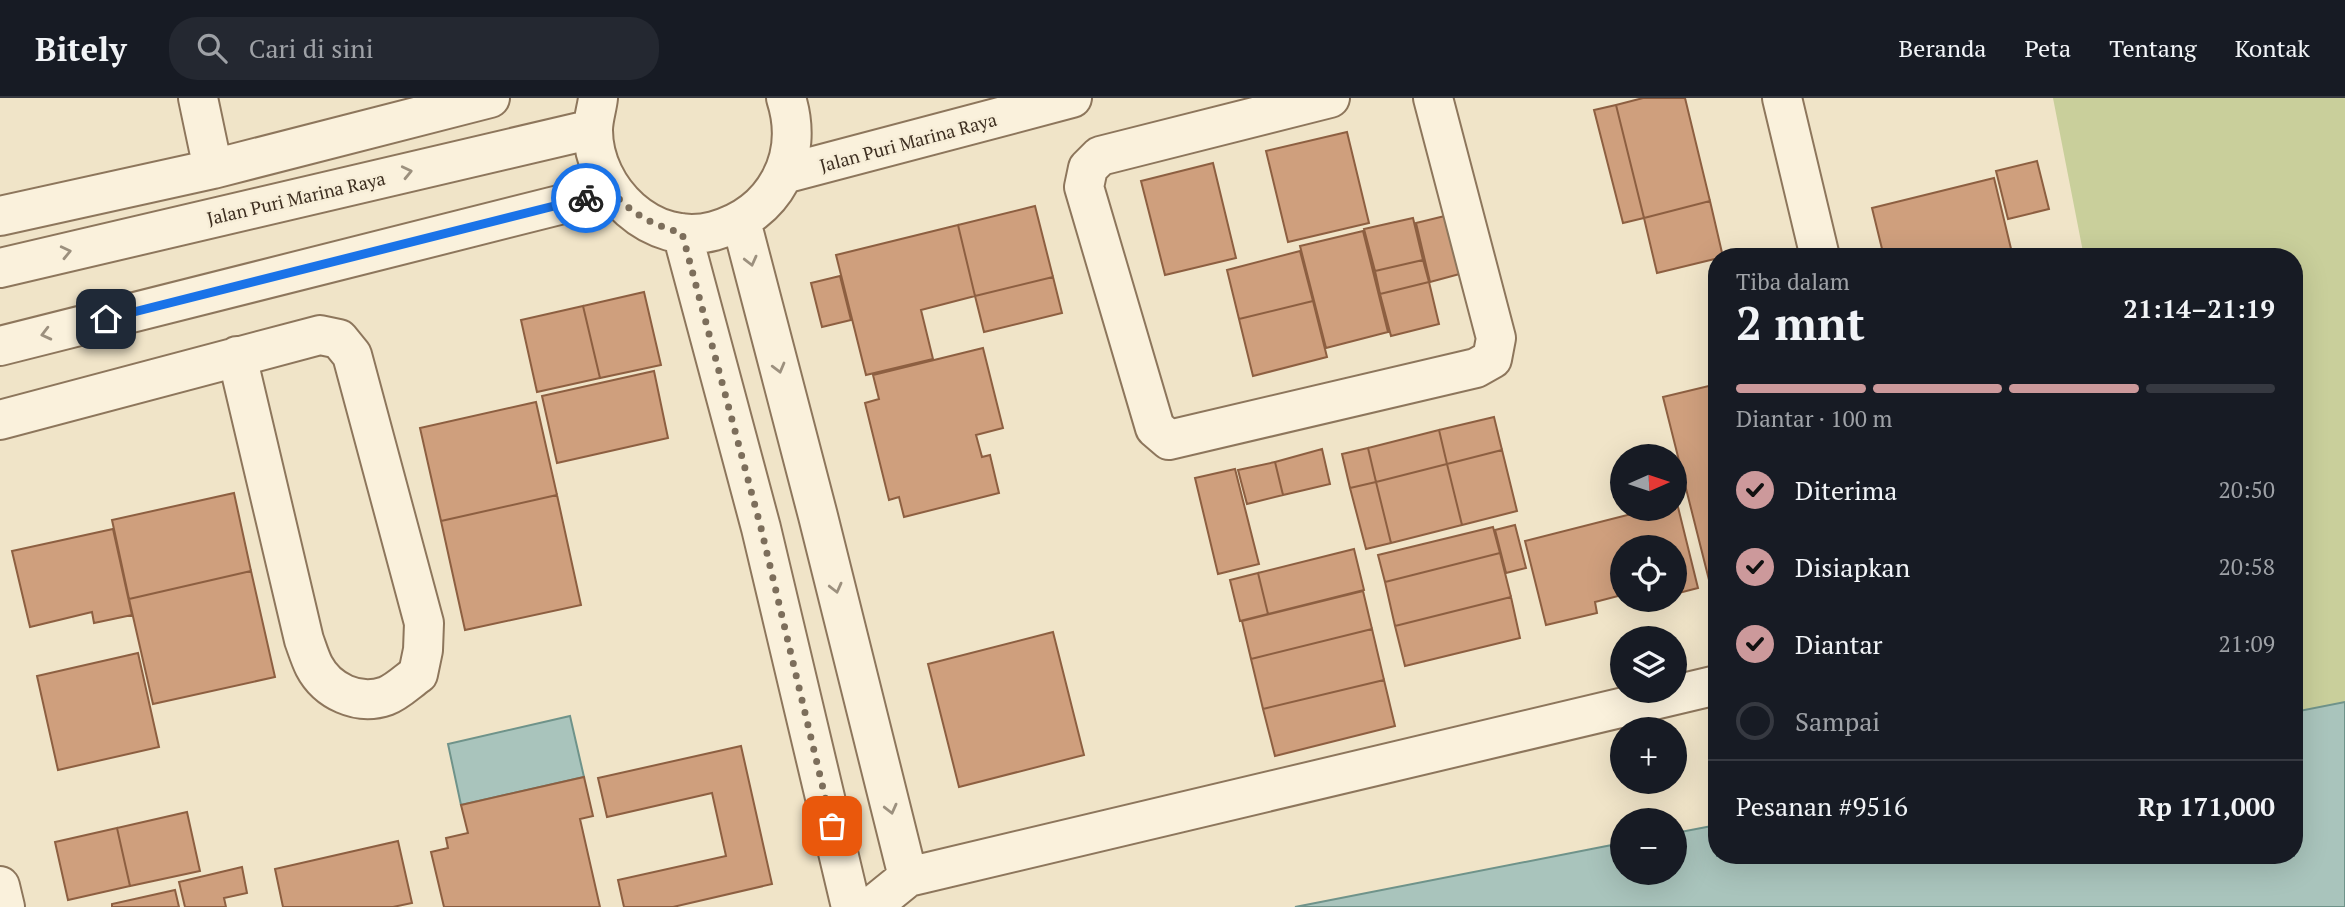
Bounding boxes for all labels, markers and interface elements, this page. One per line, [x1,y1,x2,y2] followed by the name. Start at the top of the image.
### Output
[169,17,659,80] search box
[35,27,127,70] text: Bitely
[193,29,231,67] icon: search
[249,31,374,65] text: Cari di sini
[1899,32,1986,64] text: Beranda
[2024,32,2071,64] text: Peta
[2109,32,2197,64] text: Tentang
[2235,32,2310,64] text: Kontak
[817,107,999,177] street label: Jalan Puri Marina Raya
[551,163,621,233] courier
[204,166,388,230] street label: Jalan Puri Marina Raya
[401,166,413,180] one-way arrow
[567,179,605,217] icon: bike
[60,246,72,260] one-way arrow
[743,255,757,267] one-way arrow
[1736,266,1850,297] text: Tiba dalam
[76,289,136,349] pin
[2123,291,2275,325] text: 21:14–21:19
[1736,292,1865,353] text: 2 mnt
[87,300,125,338] icon: home
[41,326,53,340] one-way arrow
[771,362,785,374] one-way arrow
[1736,403,1892,434] text: Diantar · 100 m
[1610,444,1687,522] north arrow
[1610,444,1687,885] map controls
[1736,471,1774,509] icon: check
[1795,473,1897,507] text: Diterima
[2218,474,2275,505] text: 20:50
[1610,535,1687,612] button: locate
[1736,548,1774,586] icon: check
[1795,550,1910,584] text: Disiapkan
[2218,551,2275,582] text: 20:58
[828,582,842,594] one-way arrow
[1736,625,1774,663] icon: check
[1610,626,1687,703] button: layers
[1795,627,1883,661] text: Diantar
[2218,628,2275,659] text: 21:09
[1795,704,1880,738] text: Sampai
[1610,717,1687,794] button: +
[1736,789,1908,823] text: Pesanan #9516
[2138,789,2275,823] text: Rp 171,000
[802,796,862,856] pin
[883,802,897,814] one-way arrow
[813,807,851,845] icon: bag
[1610,808,1687,885] button: −

